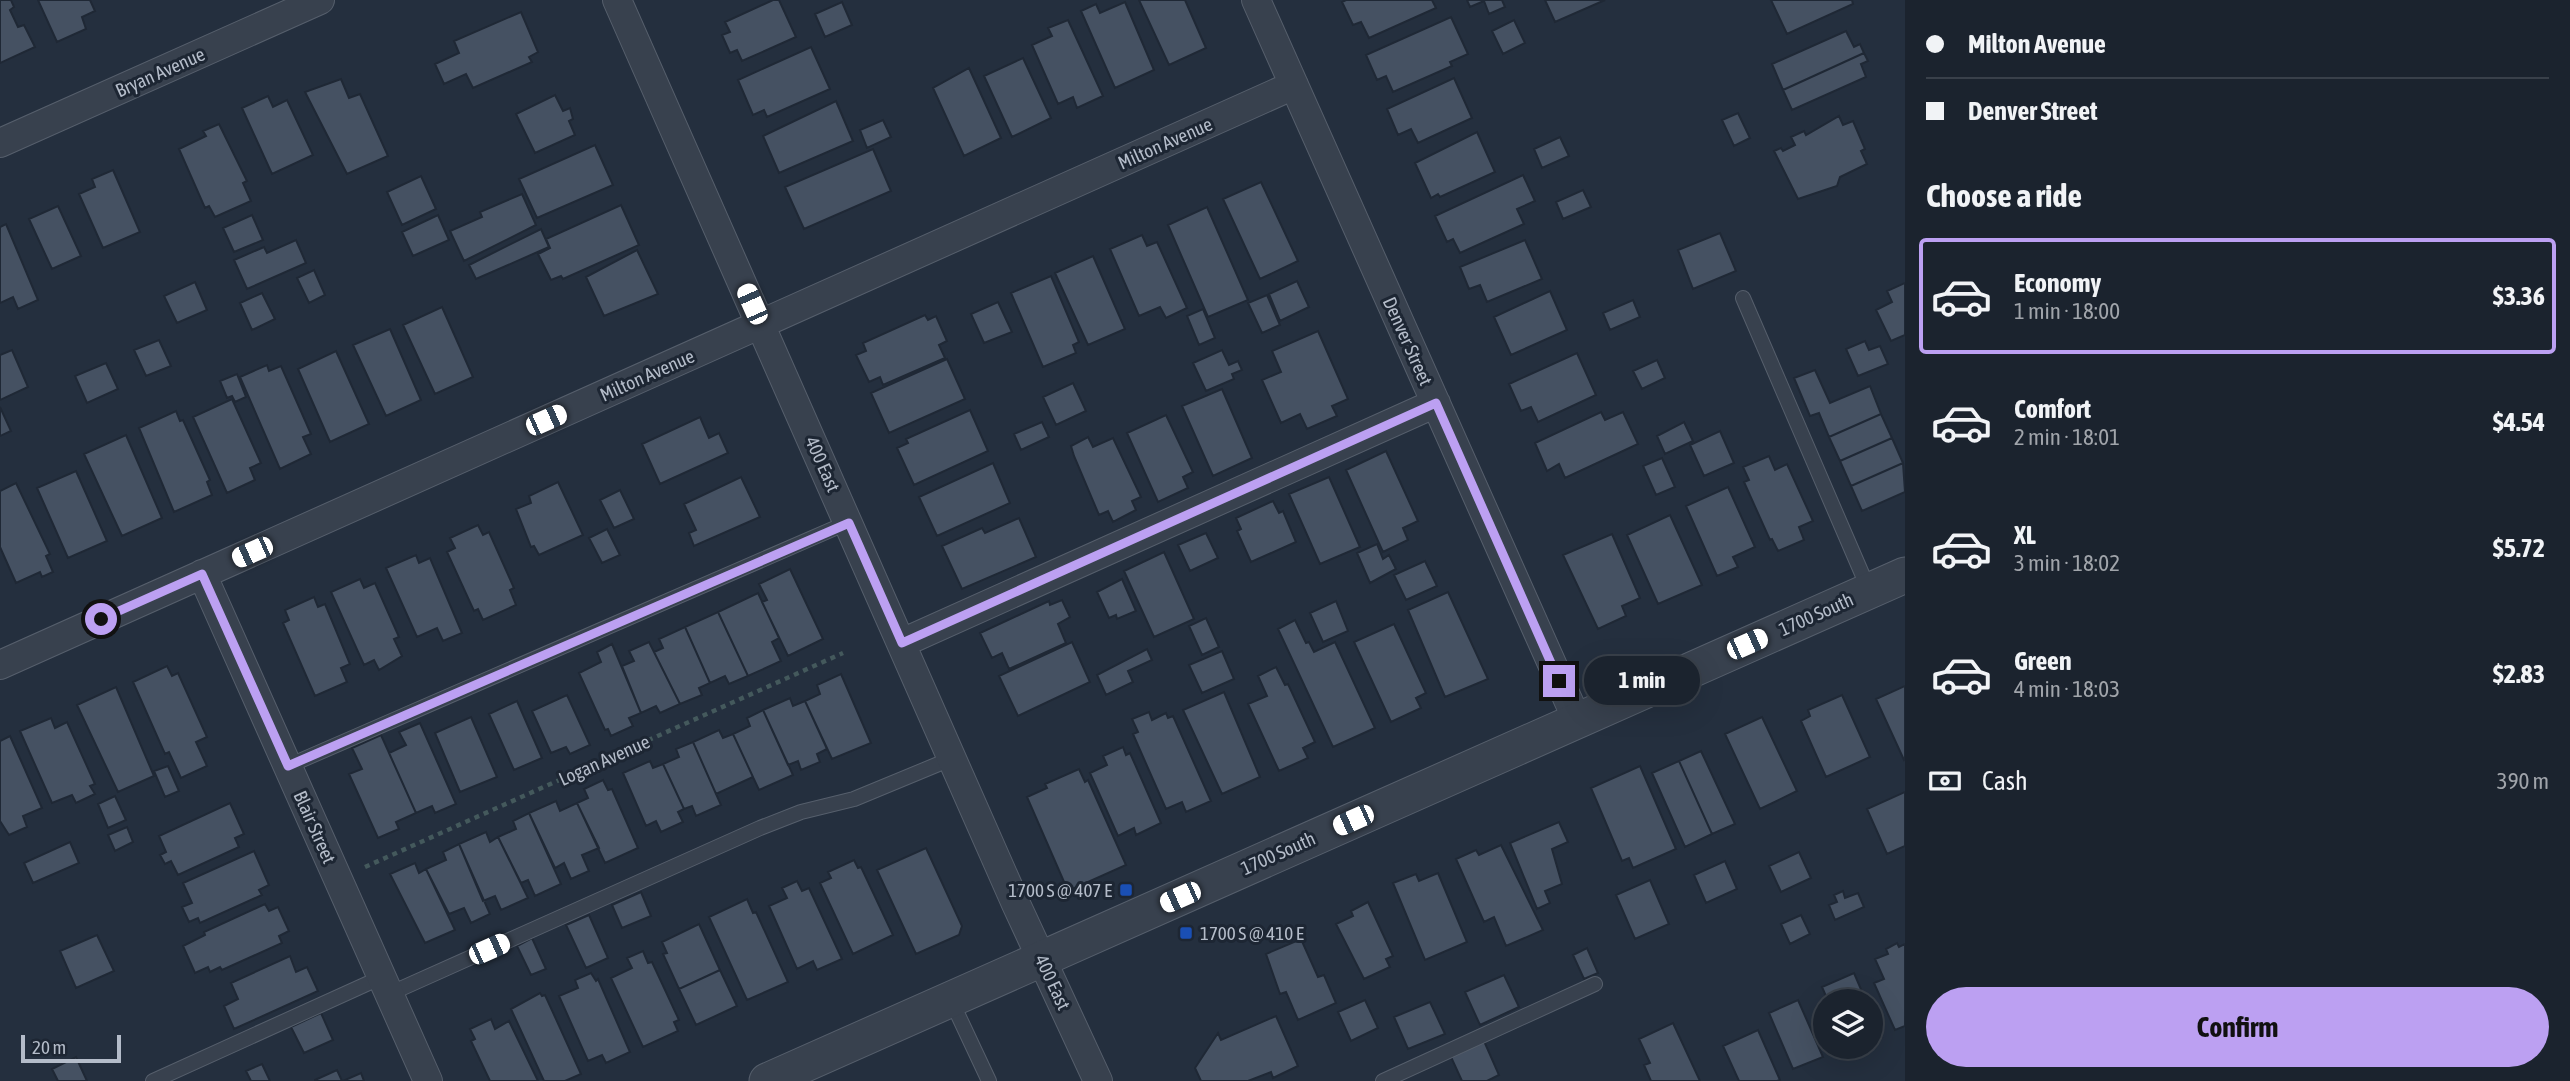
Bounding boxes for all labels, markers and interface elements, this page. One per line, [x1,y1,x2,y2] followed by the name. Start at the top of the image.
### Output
[1968,29,2106,59] text: Milton Avenue
[112,43,208,101] street label: Bryan Avenue
[1968,96,2098,126] text: Denver Street
[1114,112,1216,174] street label: Milton Avenue
[1926,177,2082,214] text: Choose a ride
[1930,265,1993,328] icon: car
[2014,268,2101,298] text: Economy
[734,281,771,327] car
[2493,281,2545,311] text: $3.36
[1379,293,1437,389] street label: Denver Street
[2014,298,2120,324] text: 1 min · 18:00
[596,344,698,406] street label: Milton Avenue
[1930,391,1993,454] icon: car
[2014,394,2091,424] text: Comfort
[523,402,570,438] car
[2493,407,2545,437] text: $4.54
[2014,424,2120,450] text: 2 min · 18:01
[801,433,845,495] street label: 400 East
[1930,517,1993,580] icon: car
[2014,520,2036,550] text: XL
[2493,533,2545,563] text: $5.72
[229,534,276,570] car
[2014,550,2120,576] text: 3 min · 18:02
[1775,588,1857,640] street label: 1700 South
[85,603,117,635] route start
[1724,626,1771,662] car
[1930,643,1993,706] icon: car
[2014,646,2072,676] text: Green
[1584,656,1699,706] callout: 1 min
[2493,659,2545,689] text: $2.83
[1543,665,1575,697] route end
[1619,667,1665,693] text: 1 min
[2014,676,2120,702] text: 4 min · 18:03
[555,730,653,790] street label: Logan Avenue
[1926,762,1964,800] icon: cash
[1982,766,2028,796] text: Cash
[2497,768,2549,794] text: 390 m
[289,787,341,867] street label: Blair Street
[1330,802,1377,838] car
[1237,827,1319,879] street label: 1700 South
[1008,879,1112,901] place label: 1700 S @ 407 E
[1157,879,1204,915] car
[1118,882,1134,898] marker: 1700 S @ 407 E
[1200,922,1304,944] place label: 1700 S @ 410 E
[1178,925,1194,941] marker: 1700 S @ 410 E
[466,931,513,967] car
[1031,951,1075,1013] street label: 400 East
[1926,987,2549,1067] button: Confirm
[1813,989,1883,1059] map controls
[1813,989,1883,1059] button: layers
[21,1032,121,1064] scale bar
[32,1036,66,1058] text: 20 m

